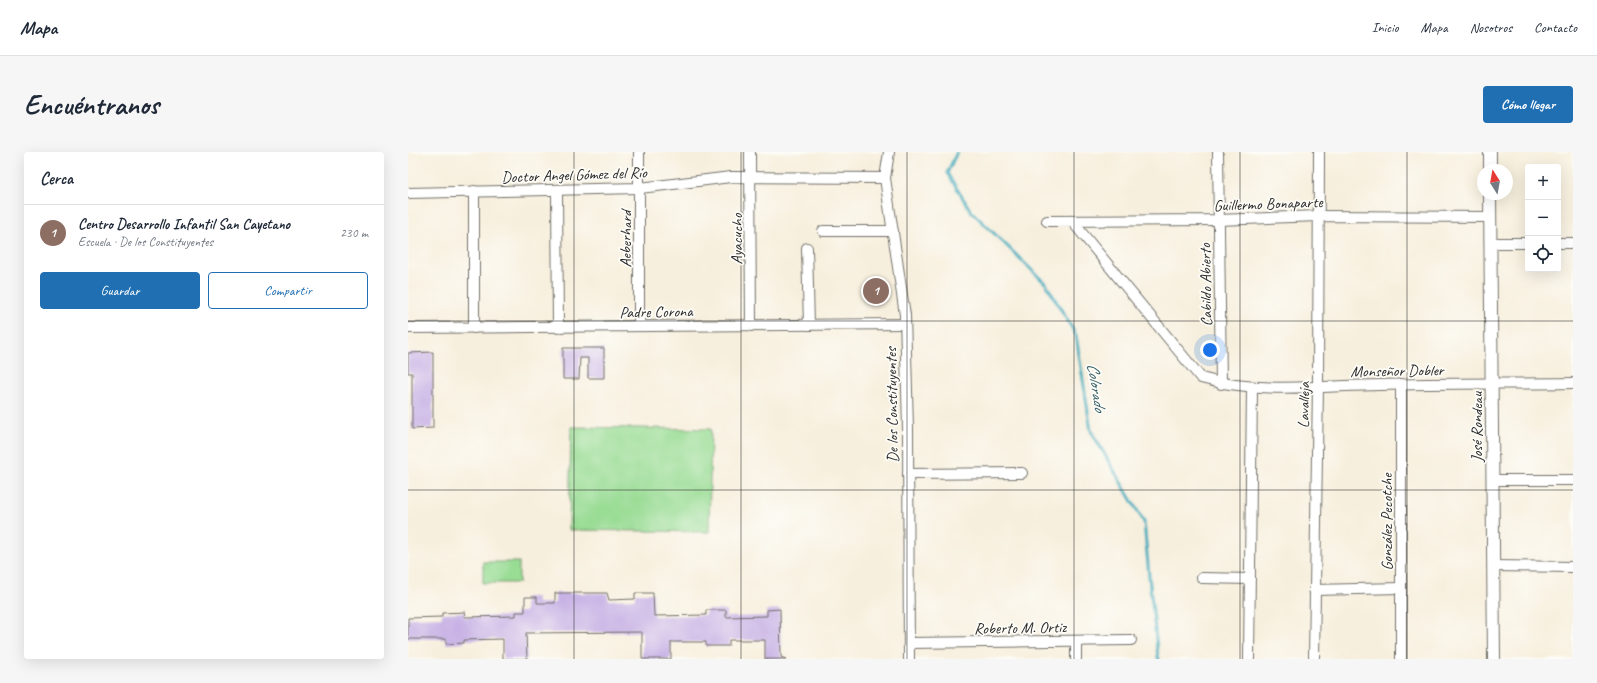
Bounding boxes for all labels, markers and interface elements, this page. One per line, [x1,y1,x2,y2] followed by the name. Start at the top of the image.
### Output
[20,16,57,40] text: Mapa
[1372,19,1399,36] text: Inicio
[1421,19,1448,36] text: Mapa
[1470,19,1512,36] text: Nosotros
[1534,19,1577,36] text: Contacto
[1483,86,1573,123] button: Cómo llegar
[24,87,159,122] text: Encuéntranos
[501,162,649,188] street label: Doctor Angel Gómez del Río
[1477,164,1513,200] north arrow
[1525,164,1561,272] map controls
[1525,164,1561,200] button: +
[40,168,73,189] text: Cerca
[1213,192,1325,216] street label: Guillermo Bonaparte
[1525,200,1561,236] button: −
[616,208,636,268] street label: Aeberhard
[727,212,747,264] street label: Ayacucho
[78,215,290,234] text: Centro Desarrollo Infantil San Cayetano
[50,225,56,241] text: 1
[340,225,368,241] text: 230 m
[78,234,213,250] text: Escuela · De los Constituyentes
[1525,236,1561,272] button: locate
[1195,242,1217,327] street label: Cabildo Abierto
[40,272,200,309] button: Guardar
[208,272,368,309] button: Compartir
[863,276,889,306] pin: 1
[619,301,694,323] street label: Padre Corona
[1200,340,1220,360] your location
[881,346,903,463] street label: De los Constituyentes
[1350,360,1446,382] street label: Monseñor Dobler
[1082,361,1111,416] water label: Colorado
[1294,381,1314,428] street label: Lavalleja
[1467,391,1487,463] street label: José Rondeau
[1377,472,1397,571] street label: González Pecotche
[974,617,1067,639] street label: Roberto M. Ortiz

